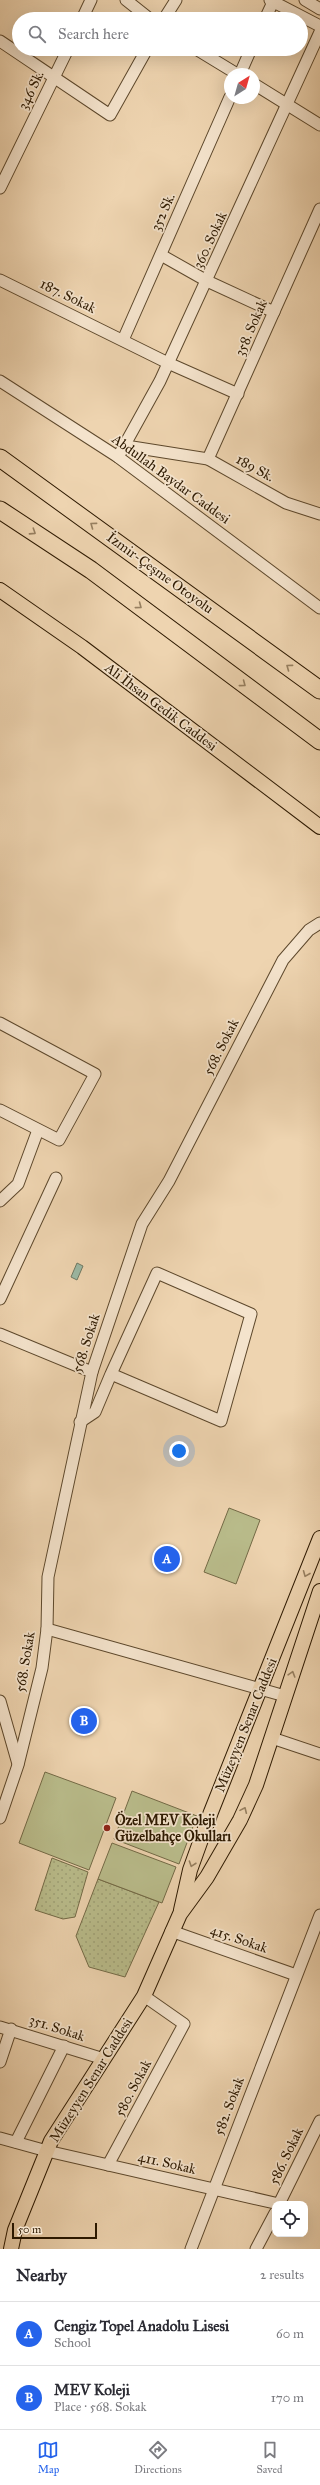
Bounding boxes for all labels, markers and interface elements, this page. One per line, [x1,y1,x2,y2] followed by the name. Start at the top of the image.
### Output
[12,12,308,56] search box
[26,23,48,45] icon: search
[58,25,129,43] text: Search here
[14,68,48,112] street label: 346 Sk.
[224,68,260,104] north arrow
[147,190,179,233] street label: 352 Sk.
[189,208,231,271] street label: 360. Sokak
[37,275,99,317] street label: 187. Sokak
[231,297,271,359] street label: 358. Sokak
[108,430,234,528] street label: Abdullah Baydar Caddesi
[233,451,277,485] street label: 189 Sk.
[90,522,97,529] one-way arrow
[28,527,35,534] one-way arrow
[103,528,218,618] street label: İzmir-Çeşme Otoyolu
[135,601,142,609] one-way arrow
[101,658,221,755] street label: Ali İhsan Gedik Caddesi
[286,665,293,672] one-way arrow
[239,679,246,686] one-way arrow
[200,1015,243,1078] street label: 568. Sokak
[68,1311,104,1375] street label: 568. Sokak
[169,1441,189,1461] your location
[154,1544,180,1574] pin: A
[302,1570,310,1577] one-way arrow
[11,1630,39,1694] street label: 568. Sokak
[211,1655,281,1795] street label: Müzeyyen Senar Caddesi
[287,1671,296,1678] one-way arrow
[71,1706,97,1736] pin: B
[239,1807,247,1814] one-way arrow
[115,1810,231,1846] place label: Özel MEV Koleji Güzelbahçe Okulları
[102,1823,112,1833] marker: Özel MEV Koleji Güzelbahçe Okulları
[188,1861,197,1868] one-way arrow
[208,1921,270,1957] street label: 415. Sokak
[27,2011,87,2045] street label: 351. Sokak
[46,2015,136,2145] street label: Müzeyyen Senar Caddesi
[111,2056,155,2119] street label: 580. Sokak
[210,2074,248,2138] street label: 582. Sokak
[265,2124,307,2187] street label: 586. Sokak
[136,2148,198,2178] street label: 411. Sokak
[272,2201,308,2237] map controls
[272,2201,308,2237] button: locate
[12,2221,97,2240] scale bar
[18,2223,41,2236] text: 50 m
[16,2265,67,2286] text: Nearby
[260,2267,304,2283] text: 2 results
[54,2317,229,2335] text: Cengiz Topel Anadolu Lisesi
[25,2326,33,2342] text: A
[276,2326,304,2342] text: 60 m
[54,2335,91,2351] text: School
[54,2381,130,2399] text: MEV Koleji
[25,2390,33,2406] text: B
[271,2390,304,2406] text: 170 m
[54,2399,147,2415] text: Place · 568. Sokak
[37,2439,59,2476] tab: Map
[134,2439,182,2476] tab: Directions
[256,2439,283,2476] tab: Saved

